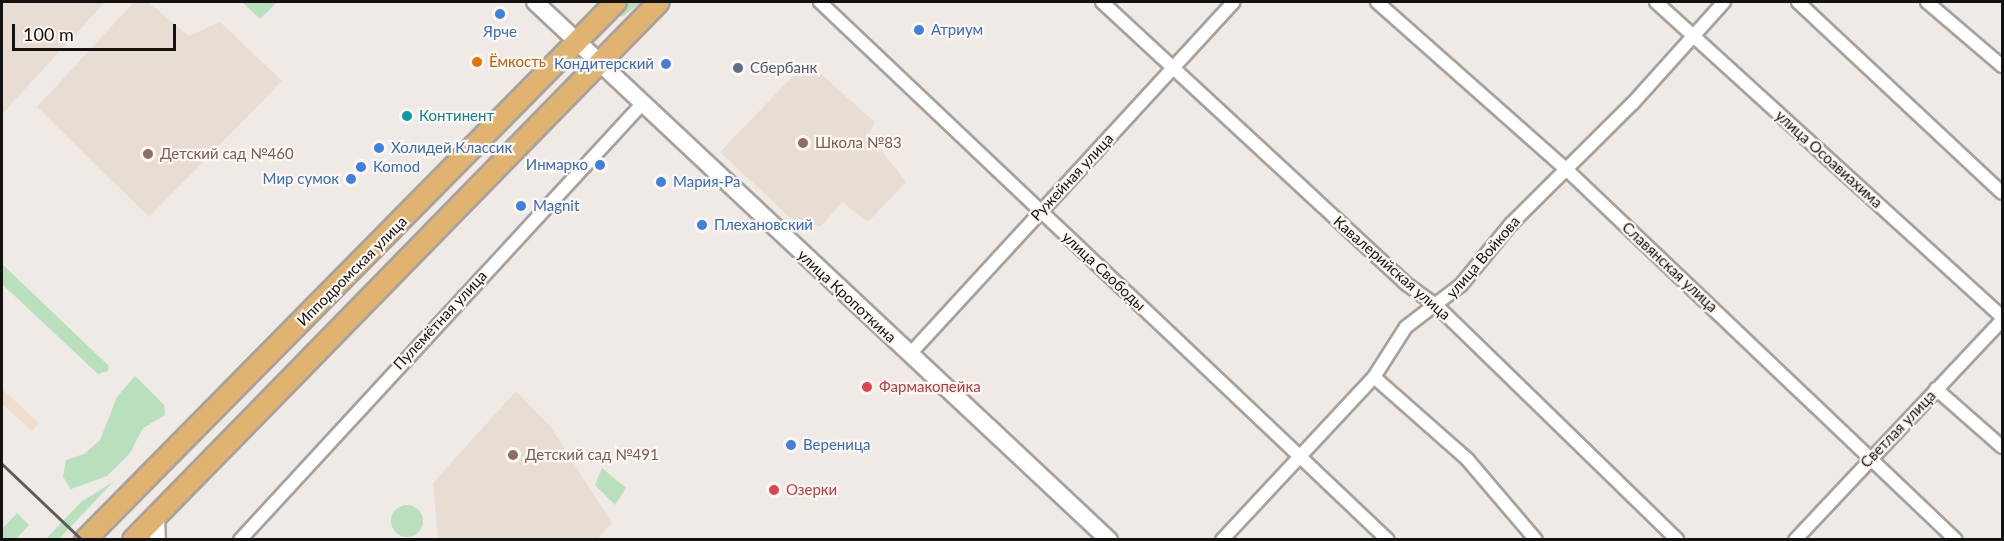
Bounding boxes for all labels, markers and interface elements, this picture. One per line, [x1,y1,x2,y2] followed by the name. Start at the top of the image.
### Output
[493,7,507,21] marker: Ярче
[15,12,178,50] scale bar
[931,21,983,39] place label: Атриум
[23,23,74,45] text: 100 m
[483,23,517,41] place label: Ярче
[912,23,926,37] marker: Атриум
[489,53,546,71] place label: Ёмкость
[470,55,484,69] marker: Ёмкость
[554,55,654,73] place label: Кондитерский
[659,57,673,71] marker: Кондитерский
[750,59,817,77] place label: Сбербанк
[731,61,745,75] marker: Сбербанк
[1772,106,1886,212] street label: улица Осоавиахима
[419,107,494,125] place label: Континент
[400,109,414,123] marker: Континент
[1027,130,1117,224] street label: Ружейная улица
[815,134,902,152] place label: Школа №83
[796,136,810,150] marker: Школа №83
[391,139,512,157] place label: Холидей Классик
[372,141,386,155] marker: Холидей Классик
[160,145,294,163] place label: Детский сад №460
[141,147,155,161] marker: Детский сад №460
[526,156,588,174] place label: Инмарко
[373,158,420,176] place label: Komod
[593,158,607,172] marker: Инмарко
[354,160,368,174] marker: Komod
[263,170,339,188] place label: Мир сумок
[344,172,358,186] marker: Мир сумок
[673,173,740,191] place label: Мария-Ра
[654,175,668,189] marker: Мария-Ра
[533,197,579,215] place label: Magnit
[514,199,528,213] marker: Magnit
[293,212,411,330] street label: Ипподромская улица
[1330,212,1454,324] street label: Кавалерийская улица
[1443,212,1523,302] street label: улица Войкова
[714,216,813,234] place label: Плехановский
[695,218,709,232] marker: Плехановский
[1618,218,1722,316] street label: Славянская улица
[1058,228,1150,314] street label: улица Свободы
[794,246,900,346] street label: улица Кропоткина
[390,267,490,373] street label: Пулемётная улица
[879,378,981,396] place label: Фармакопейка
[860,380,874,394] marker: Фармакопейка
[1857,387,1939,471] street label: Светлая улица
[803,436,870,454] place label: Вереница
[784,438,798,452] marker: Вереница
[525,446,659,464] place label: Детский сад №491
[506,448,520,462] marker: Детский сад №491
[786,481,837,499] place label: Озерки
[767,483,781,497] marker: Озерки

